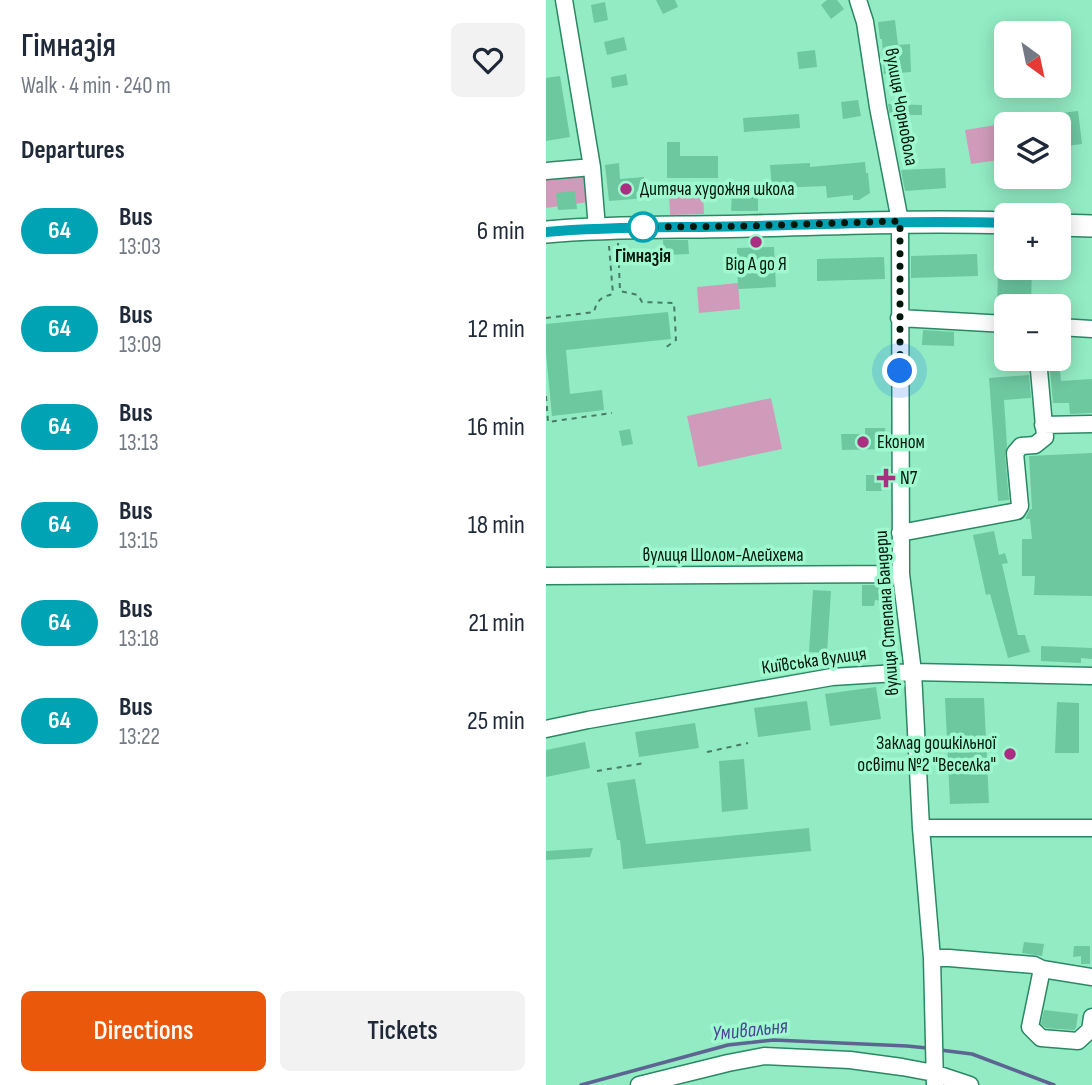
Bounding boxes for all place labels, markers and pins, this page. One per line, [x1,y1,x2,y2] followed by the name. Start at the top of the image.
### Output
[640,178,794,201] place label: Дитяча художня школа
[618,181,634,197] marker: Дитяча художня школа
[628,212,658,242] marker: Гімназія
[748,234,764,250] marker: Від А до Я
[615,245,671,268] place label: Гімназія
[725,253,787,276] place label: Від А до Я
[877,431,925,454] place label: Економ
[855,434,871,450] marker: Економ
[900,467,918,490] place label: N7
[878,470,894,486] marker: N7
[857,732,996,777] place label: Заклад дошкільної освіти №2 "Веселка"
[1002,746,1018,762] marker: Заклад дошкільної освіти №2 "Веселка"

